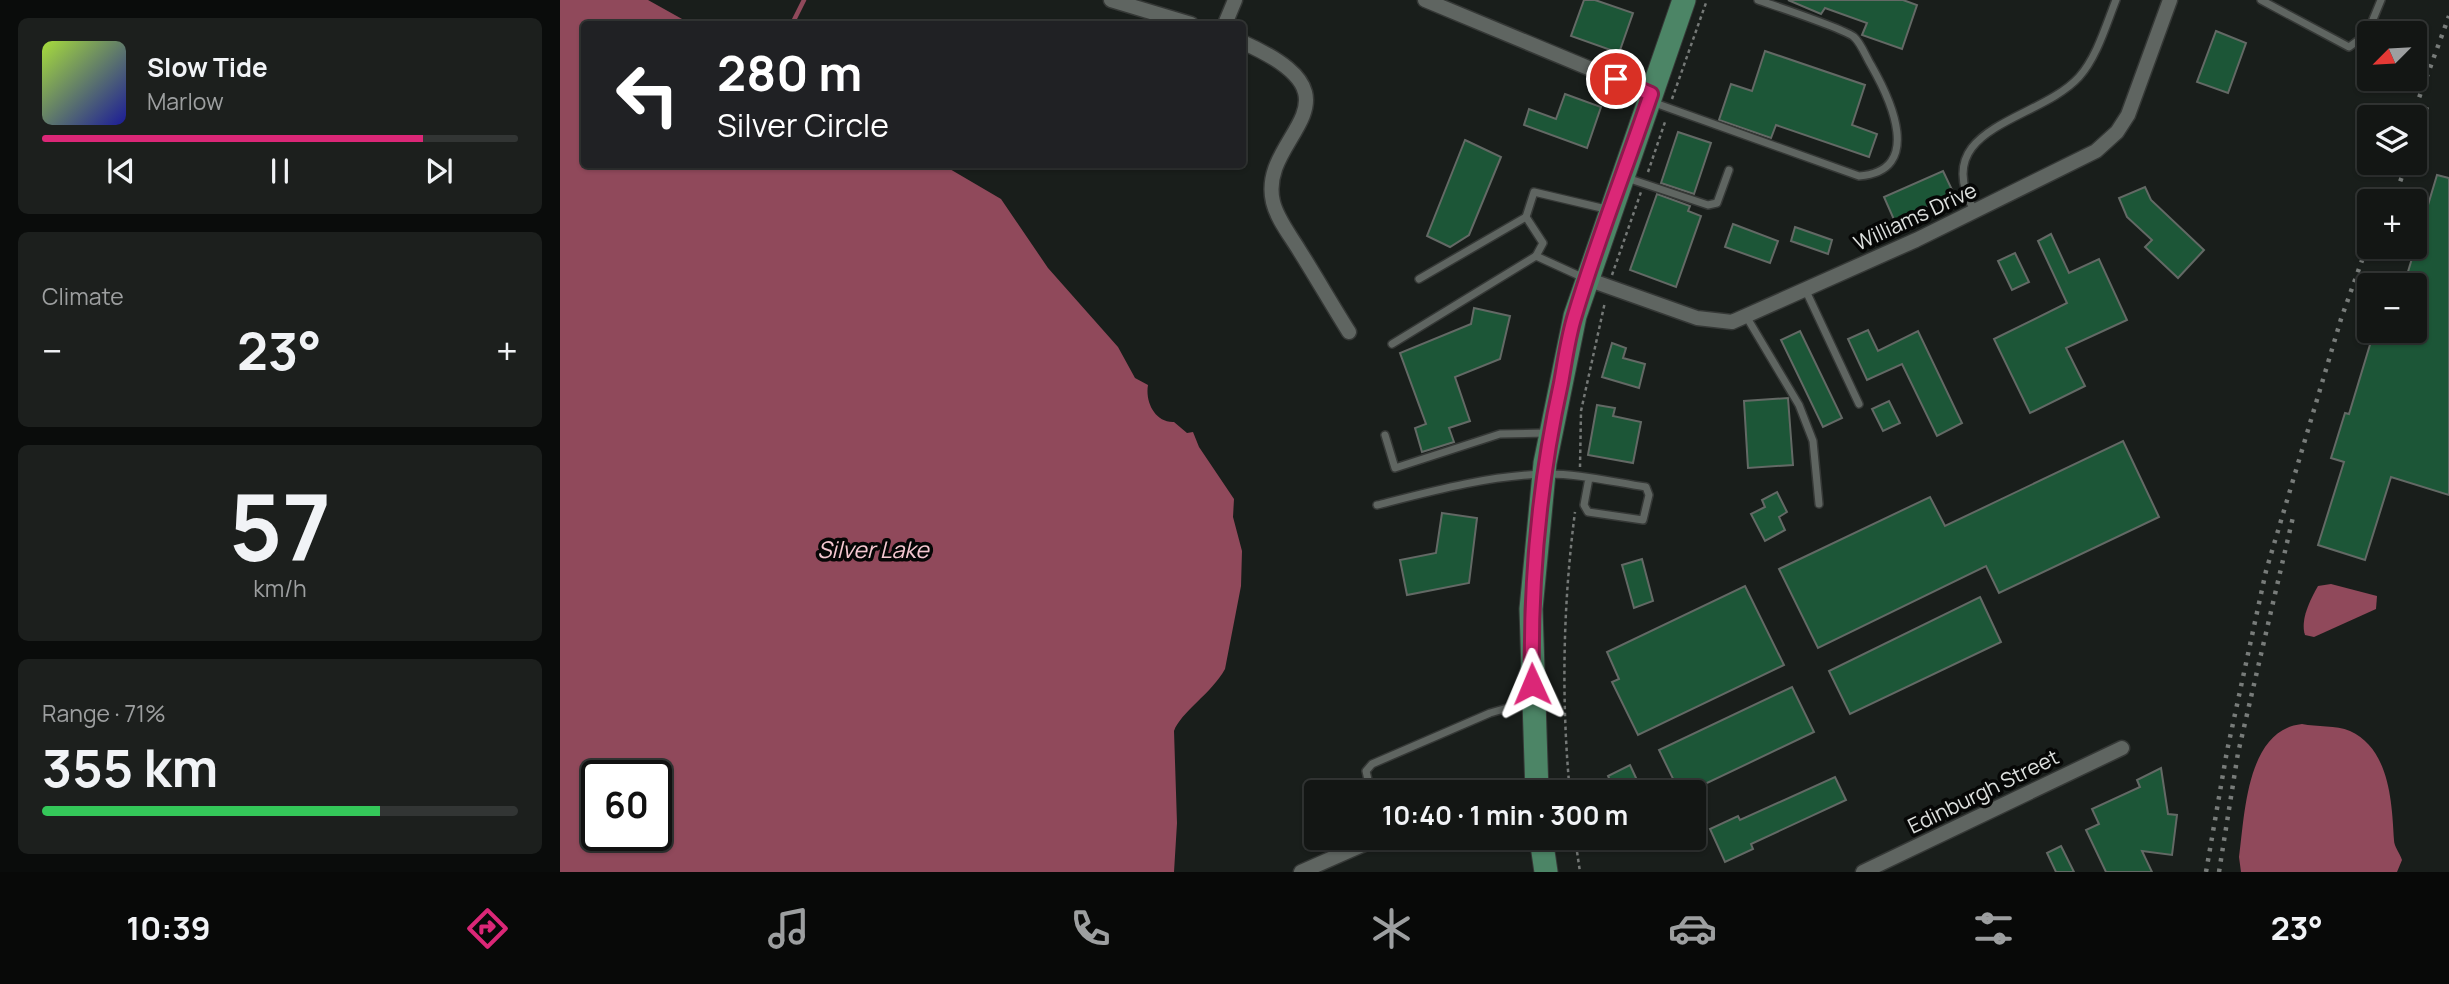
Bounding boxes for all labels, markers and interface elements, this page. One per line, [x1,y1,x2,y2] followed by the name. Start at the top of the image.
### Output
[2357,21,2427,91] north arrow
[2357,21,2427,343] map controls
[717,39,862,106] text: 280 m
[147,49,268,85] text: Slow Tide
[602,49,693,140] icon: left
[1586,49,1646,109] pin
[1597,60,1635,98] icon: arrive
[147,85,224,117] text: Marlow
[717,103,889,147] text: Silver Circle
[2357,105,2427,175] button: layers
[102,152,140,190] icon: previous
[261,152,299,190] icon: pause
[420,152,458,190] icon: next
[1849,175,1981,257] street label: Williams Drive
[2357,189,2427,259] button: +
[2357,273,2427,343] button: −
[42,280,124,312] text: Climate
[237,315,322,386] text: 23°
[42,324,63,376] text: −
[496,324,518,376] text: +
[229,464,331,588] text: 57
[817,533,930,565] water label: Silver Lake
[253,572,307,604] text: km/h
[1495,647,1569,721] position arrow
[42,697,166,729] text: Range · 71%
[42,732,218,803] text: 355 km
[1903,742,2063,840] street label: Edinburgh Street
[581,760,672,851] speed limit sign: 60
[1382,797,1628,833] text: 10:40 · 1 min · 300 m
[463,904,512,953] icon: directions
[764,904,813,953] icon: music
[1066,904,1115,953] icon: phone
[1367,904,1416,953] icon: climate
[1668,904,1717,953] icon: car
[1969,904,2018,953] icon: filters
[126,906,211,950] text: 10:39
[2271,906,2323,950] text: 23°

